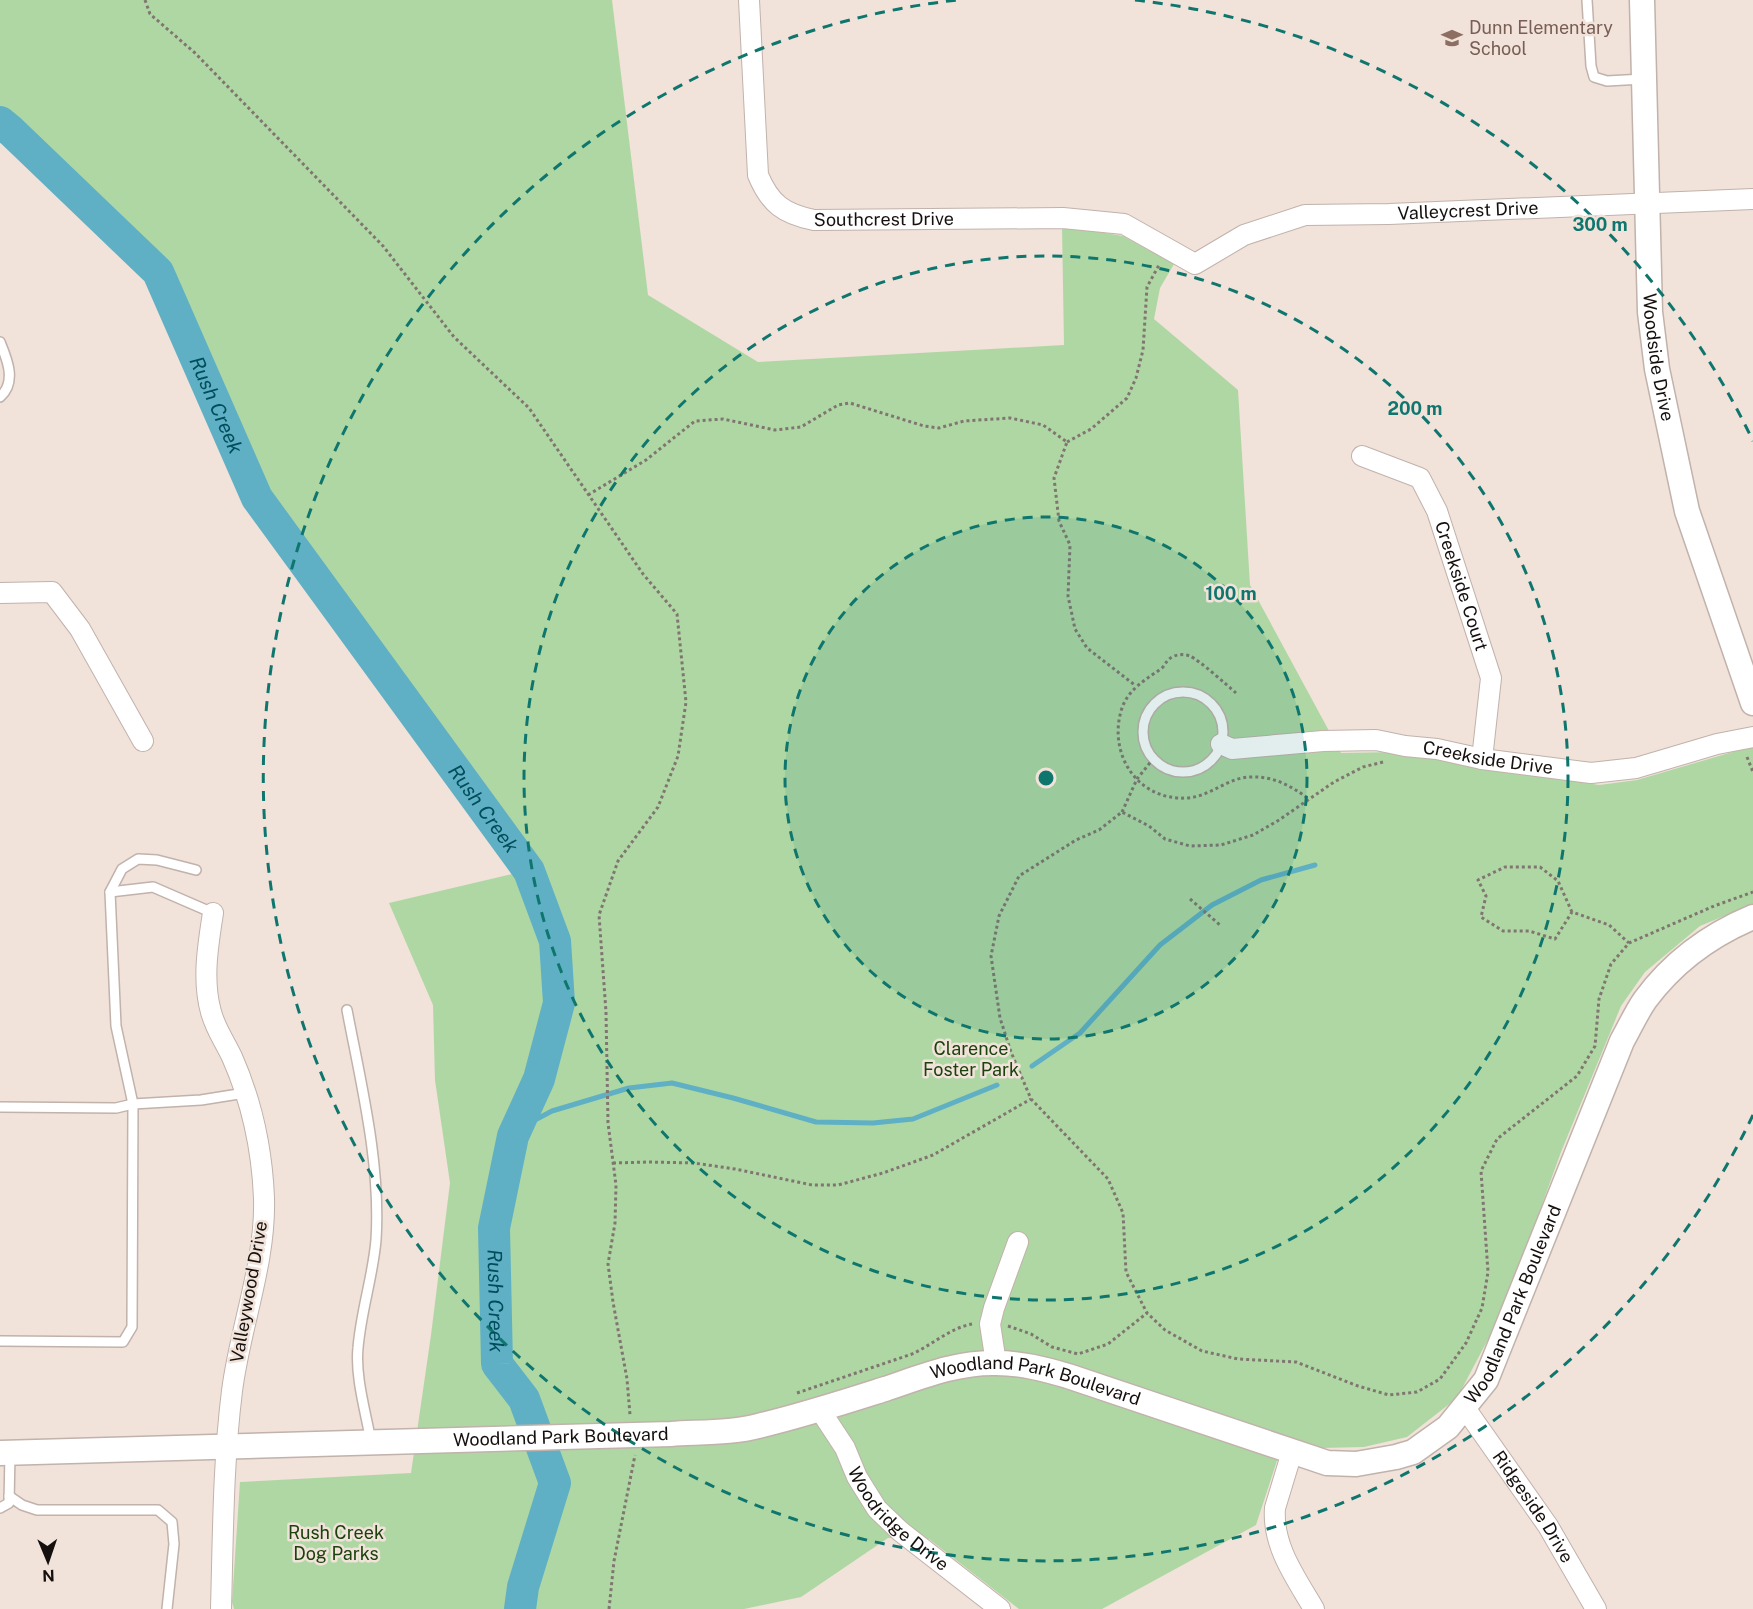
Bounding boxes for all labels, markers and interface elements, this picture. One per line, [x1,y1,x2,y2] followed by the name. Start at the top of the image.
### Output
[1469,17,1613,59] place label: Dunn Elementary School
[1440,26,1464,50] school or university icon: Dunn Elementary School
[1397,197,1539,224] street label: Valleycrest Drive
[814,208,954,230] street label: Southcrest Drive
[1572,214,1628,235] text: 300 m
[1640,293,1679,423] street label: Woodside Drive
[184,353,248,457] water label: Rush Creek
[1388,398,1442,419] text: 200 m
[1431,518,1493,653] street label: Creekside Court
[1205,583,1257,604] text: 100 m
[1422,737,1554,778] street label: Creekside Drive
[443,760,524,858] water label: Rush Creek
[1036,768,1056,788] centre of rings
[923,1038,1019,1080] park label: Clarence Foster Park
[1460,1202,1565,1408] street label: Woodland Park Boulevard
[226,1219,271,1365] street label: Valleywood Drive
[482,1249,509,1353] water label: Rush Creek
[928,1352,1143,1410] street label: Woodland Park Boulevard
[453,1423,669,1450] street label: Woodland Park Boulevard
[1488,1447,1578,1566] street label: Ridgeside Drive
[844,1464,953,1575] street label: Woodridge Drive
[288,1522,384,1564] park label: Rush Creek Dog Parks
[18,1531,78,1591] north arrow
[42,1566,55,1585] text: N

